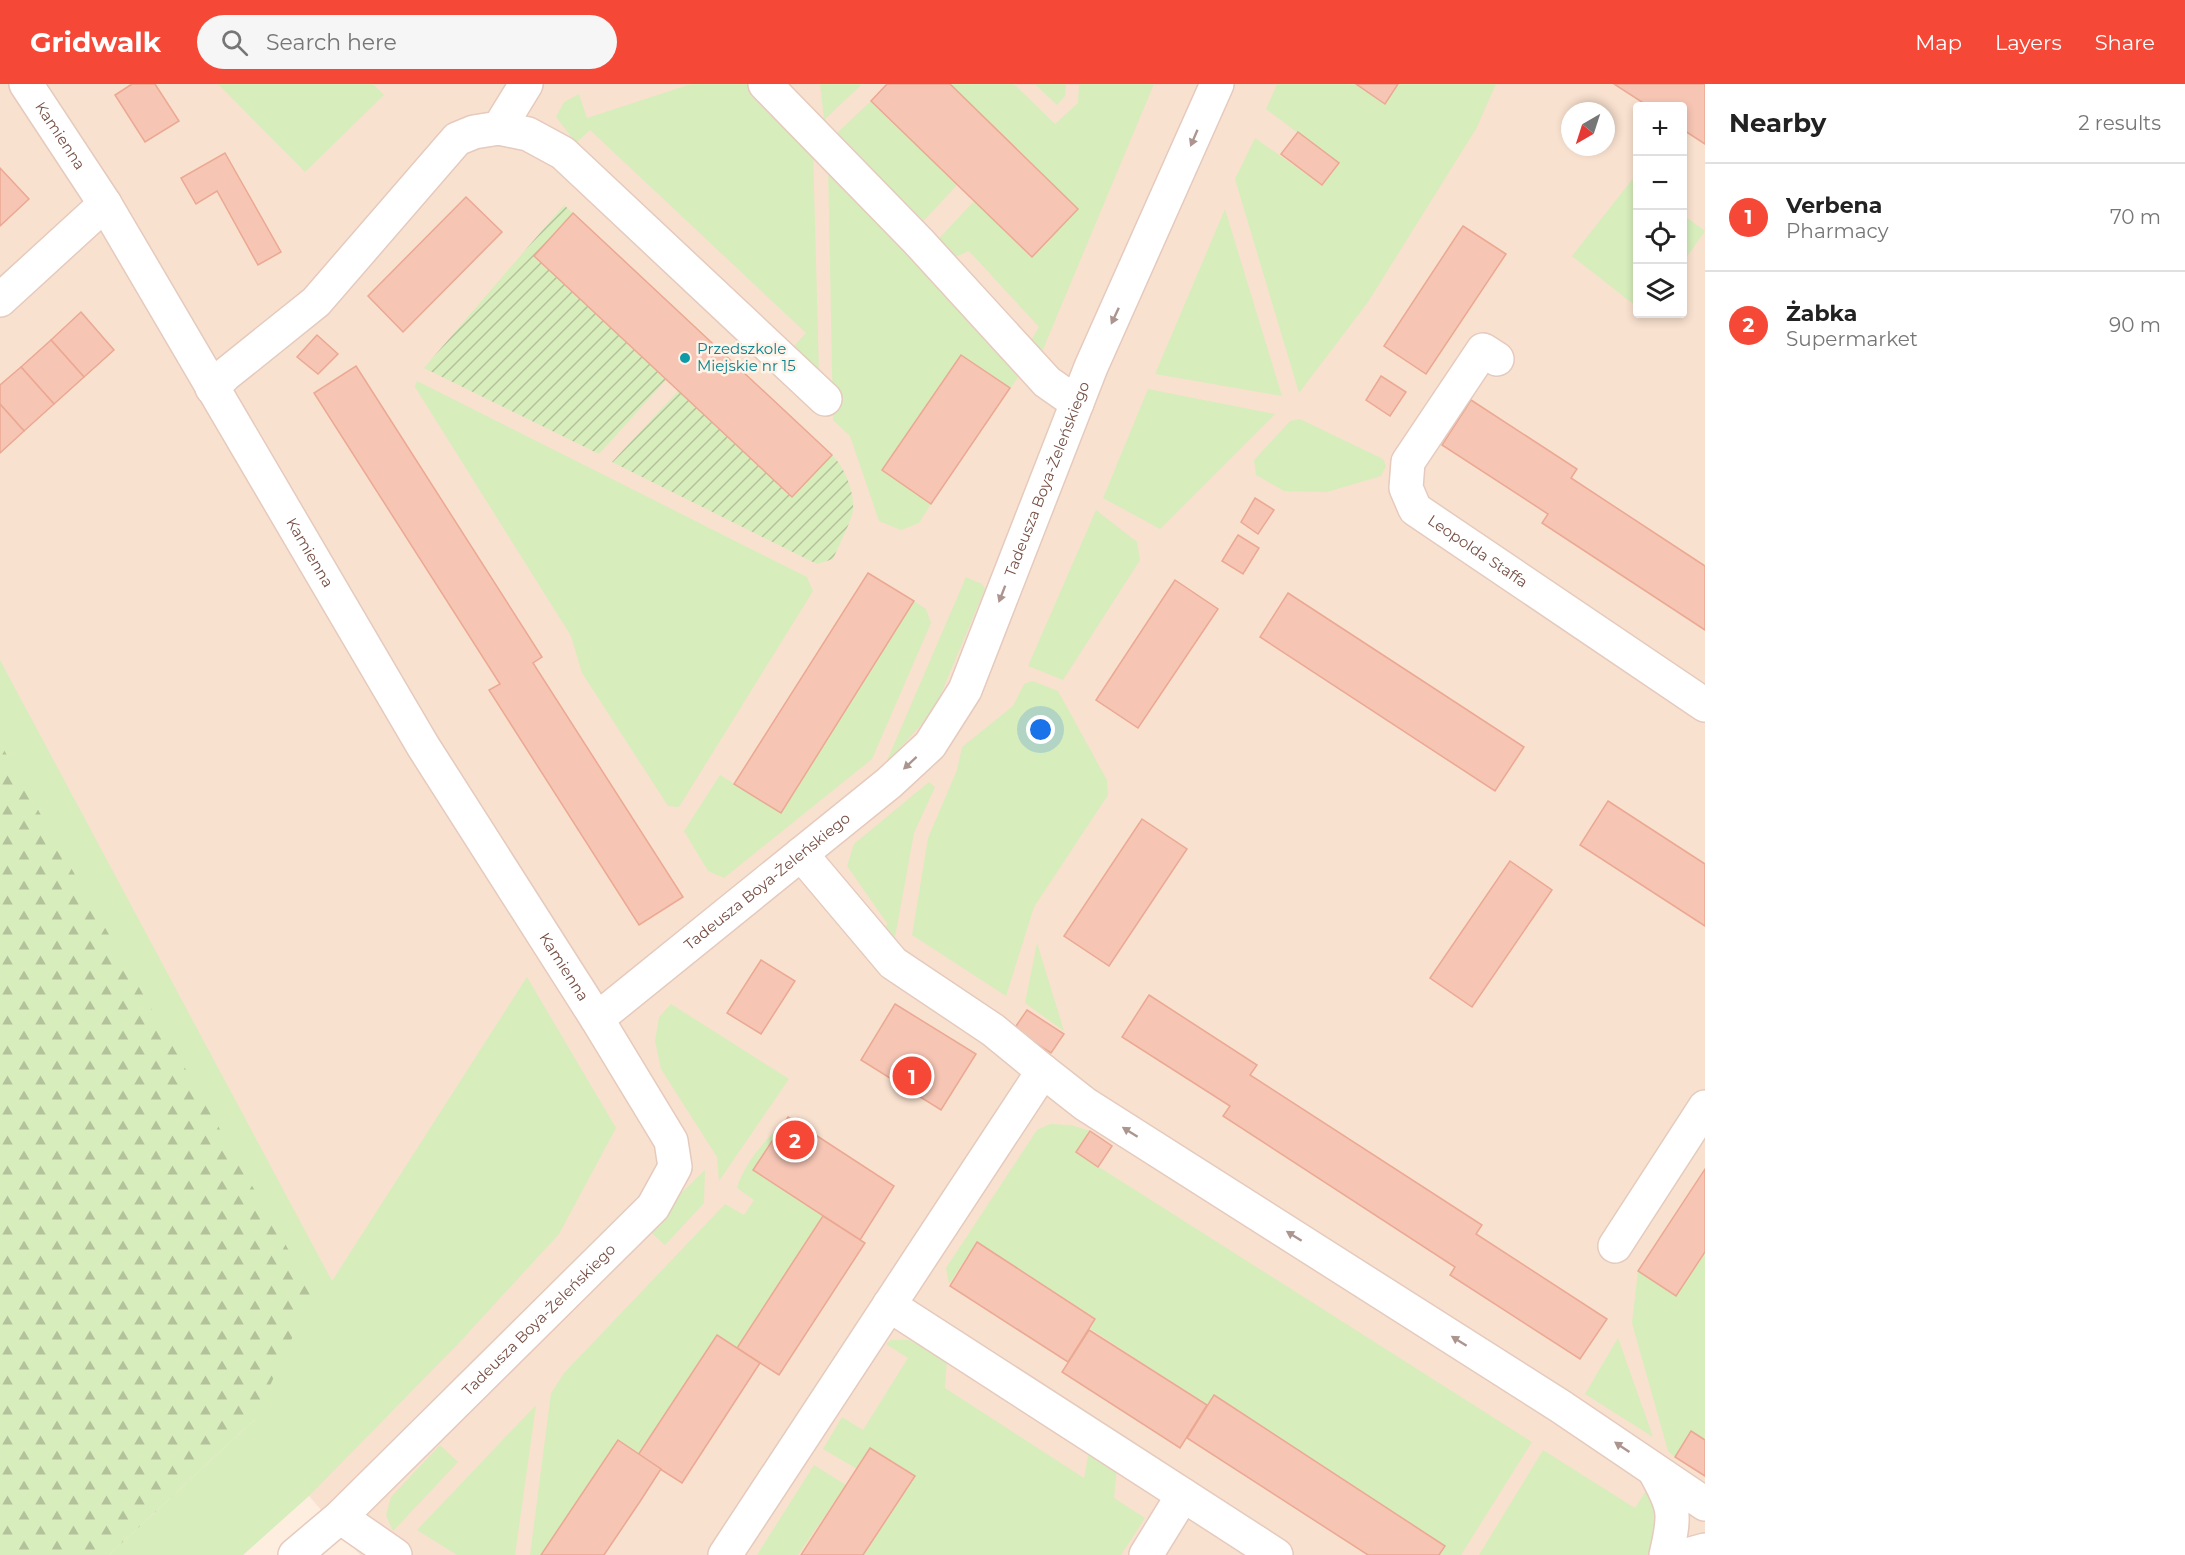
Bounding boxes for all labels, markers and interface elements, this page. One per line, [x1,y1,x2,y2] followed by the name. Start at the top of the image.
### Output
[197,15,617,69] search box
[30,25,161,59] text: Gridwalk
[218,26,251,59] icon: search
[266,29,397,56] text: Search here
[1915,30,1962,55] text: Map
[1995,30,2062,55] text: Layers
[2095,30,2155,55] text: Share
[31,98,90,173] street label: Kamienna
[1561,102,1615,156] north arrow
[1633,102,1687,318] map controls
[1633,102,1687,156] button: +
[1729,107,1826,139] text: Nearby
[2078,111,2161,135] text: 2 results
[1189,129,1199,147] one-way arrow
[1633,156,1687,210] button: −
[1786,192,1882,219] text: Verbena
[1745,205,1752,229] text: 1
[2110,205,2161,229] text: 70 m
[1633,210,1687,264] button: locate
[1786,219,1889,243] text: Pharmacy
[1633,264,1687,318] button: layers
[1786,300,1857,327] text: Żabka
[1110,307,1119,324] one-way arrow
[1743,313,1754,337] text: 2
[2109,313,2161,337] text: 90 m
[1786,327,1918,351] text: Supermarket
[697,339,796,375] place label: Przedszkole Miejskie nr 15
[678,351,692,365] marker: Przedszkole Miejskie nr 15
[1000,379,1093,579] street label: Tadeusza Boya-Żeleńskiego
[1424,510,1532,591] street label: Leopolda Staffa
[282,514,338,591] street label: Kamienna
[997,585,1007,603] one-way arrow
[1026,715,1055,744] your location
[903,756,918,770] one-way arrow
[680,808,854,954] street label: Tadeusza Boya-Żeleńskiego
[535,929,593,1004] street label: Kamienna
[892,1054,932,1098] pin: 1
[776,1118,814,1162] pin: 2
[1121,1126,1138,1137] one-way arrow
[1286,1231,1302,1242] one-way arrow
[458,1240,619,1400] street label: Tadeusza Boya-Żeleńskiego
[1451,1336,1467,1347] one-way arrow
[1615,1441,1631,1453] one-way arrow

